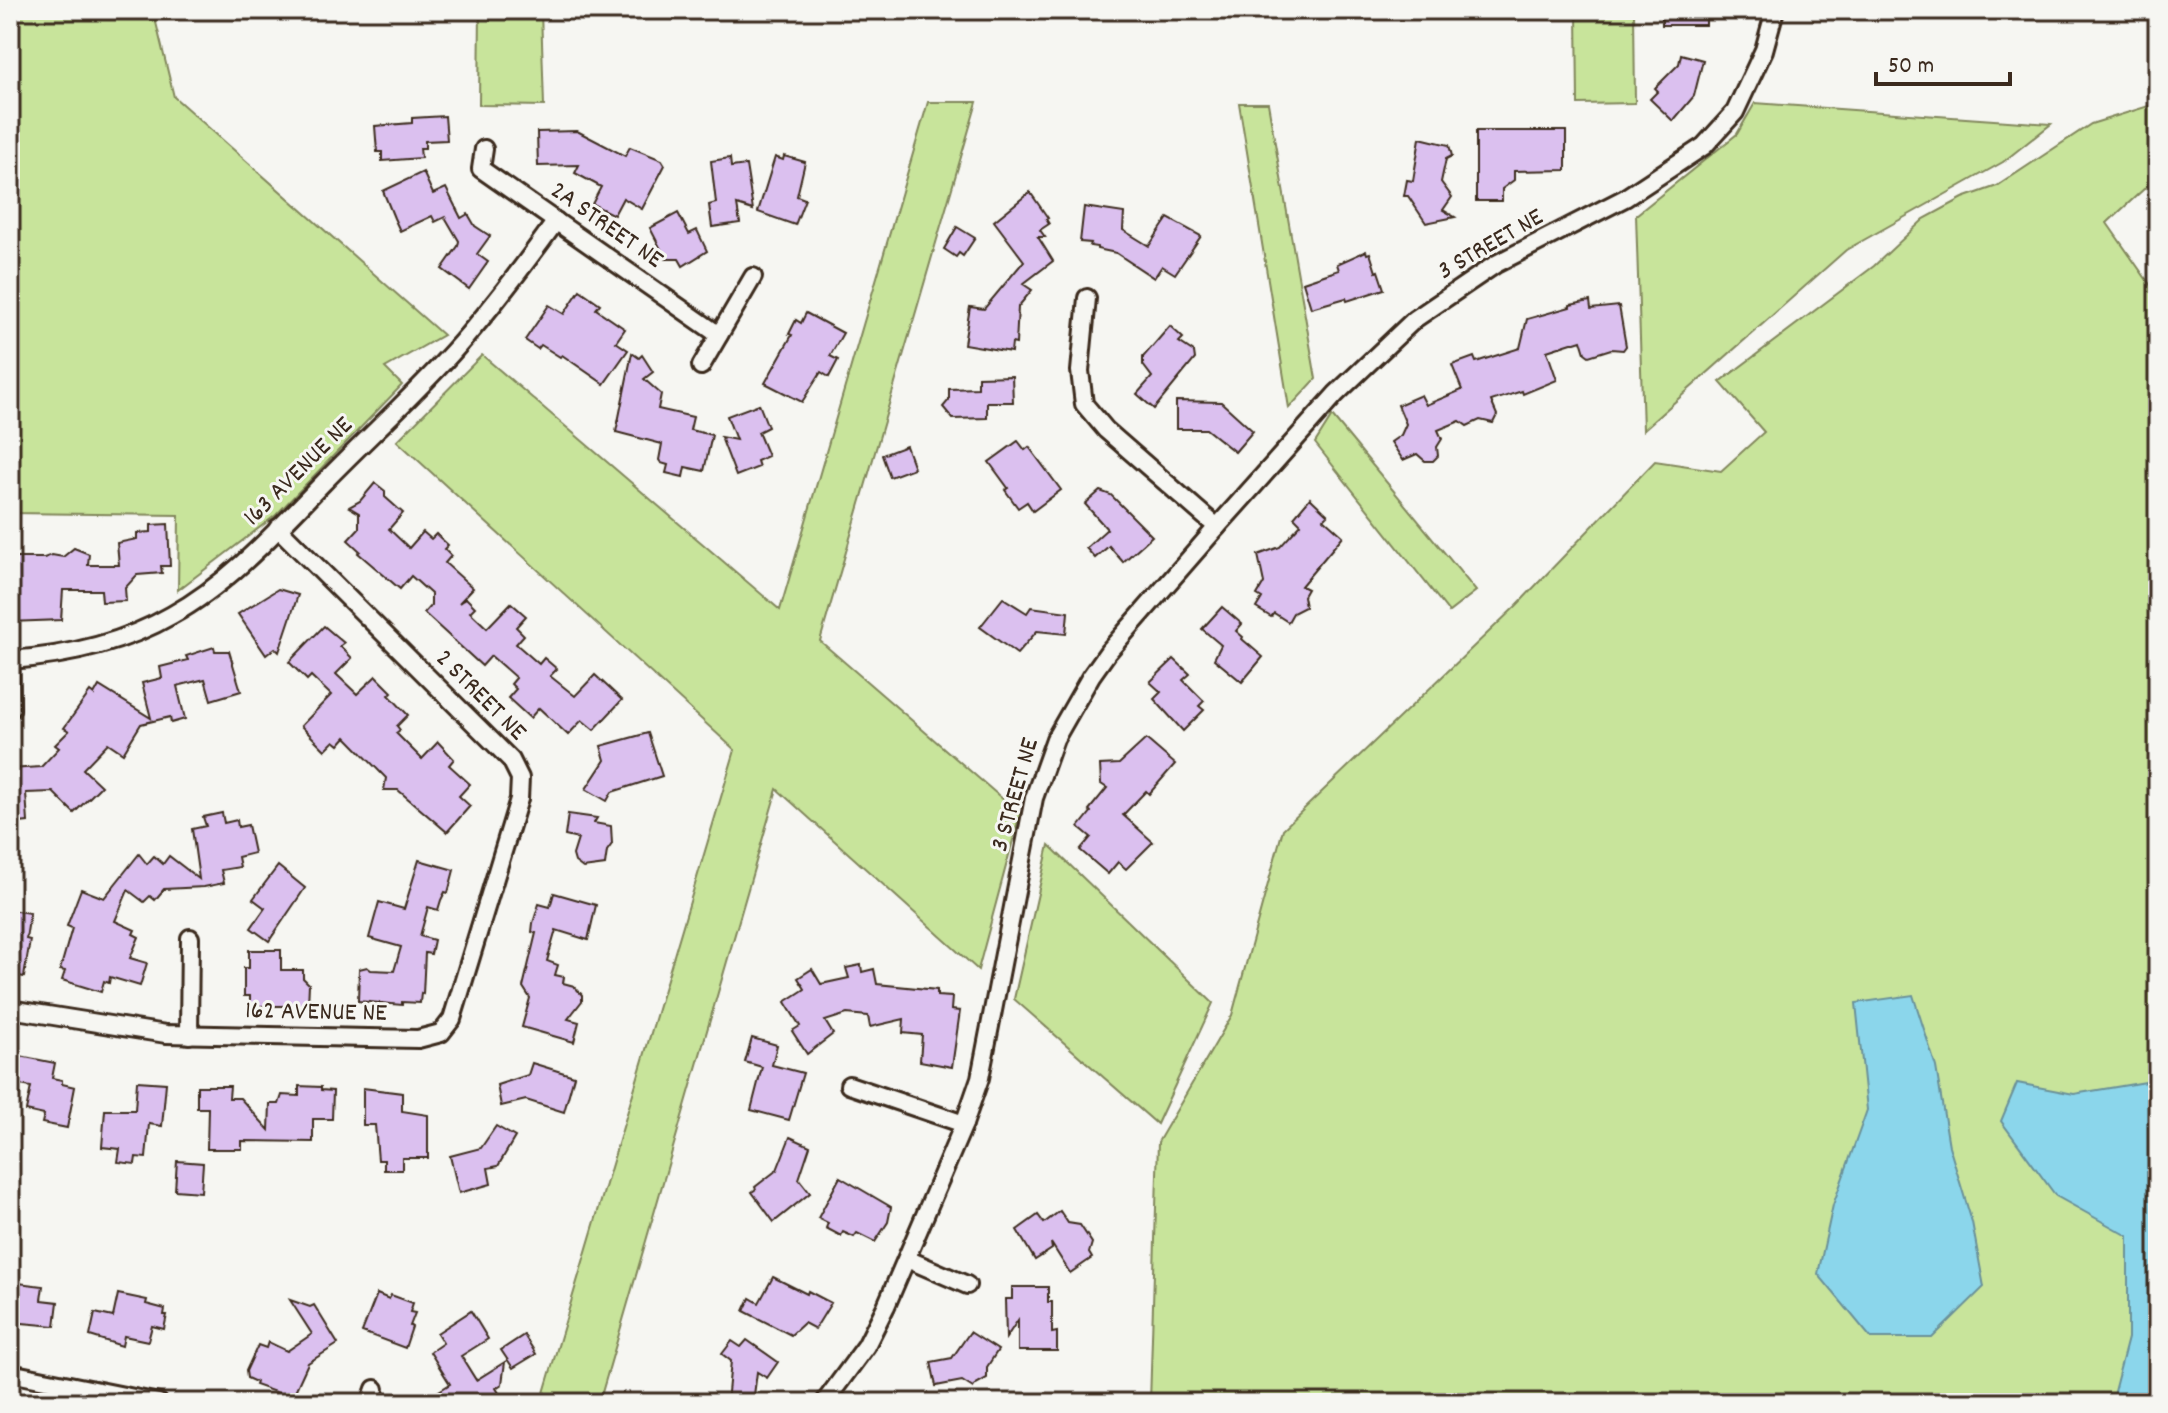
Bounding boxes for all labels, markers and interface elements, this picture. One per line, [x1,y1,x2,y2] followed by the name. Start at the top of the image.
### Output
[1876,36,2010,86] scale bar
[1888,50,1934,84] text: 50 m
[542,173,670,279] street label: 2A STREET NE
[1431,200,1551,290] street label: 3 STREET NE
[236,409,362,535] street label: 163 AVENUE NE
[426,642,534,750] street label: 2 STREET NE
[982,734,1050,856] street label: 3 STREET NE
[245,993,388,1033] street label: 162 AVENUE NE

